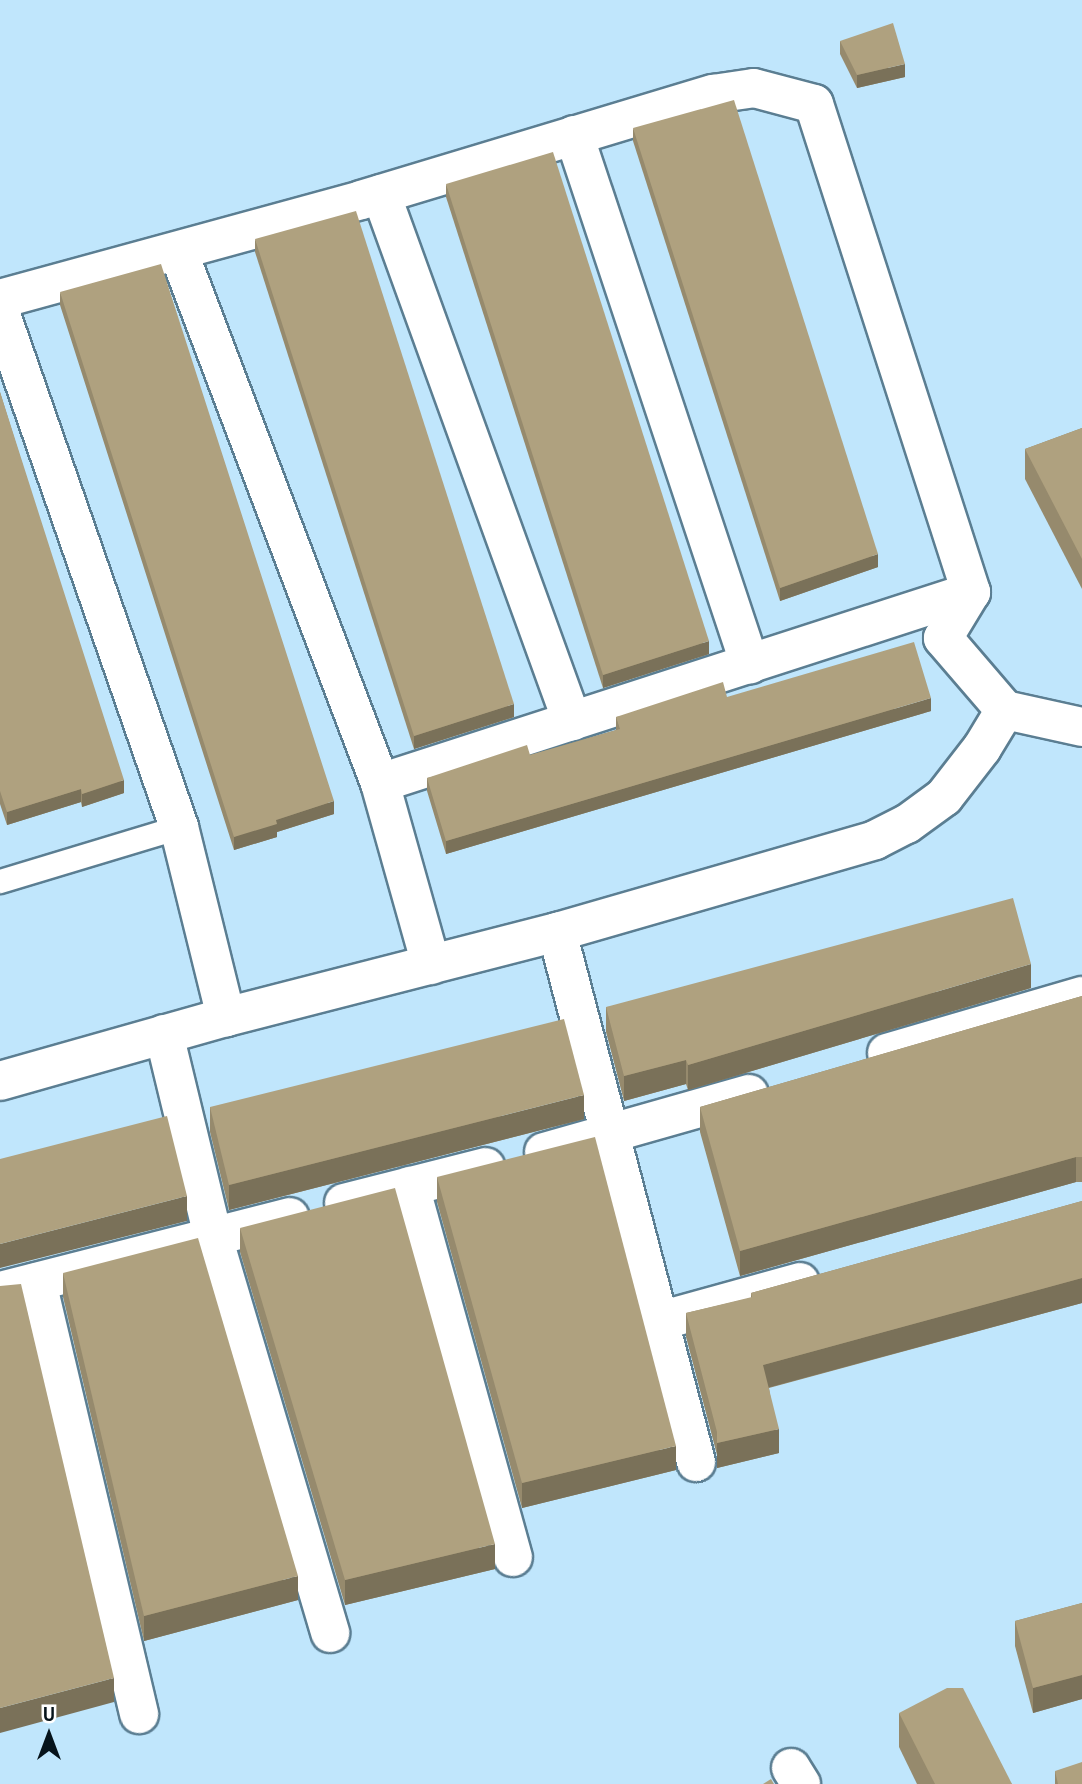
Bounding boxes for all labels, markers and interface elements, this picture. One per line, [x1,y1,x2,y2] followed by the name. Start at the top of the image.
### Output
[14,1700,84,1770] north arrow
[43,1702,55,1726] text: U

